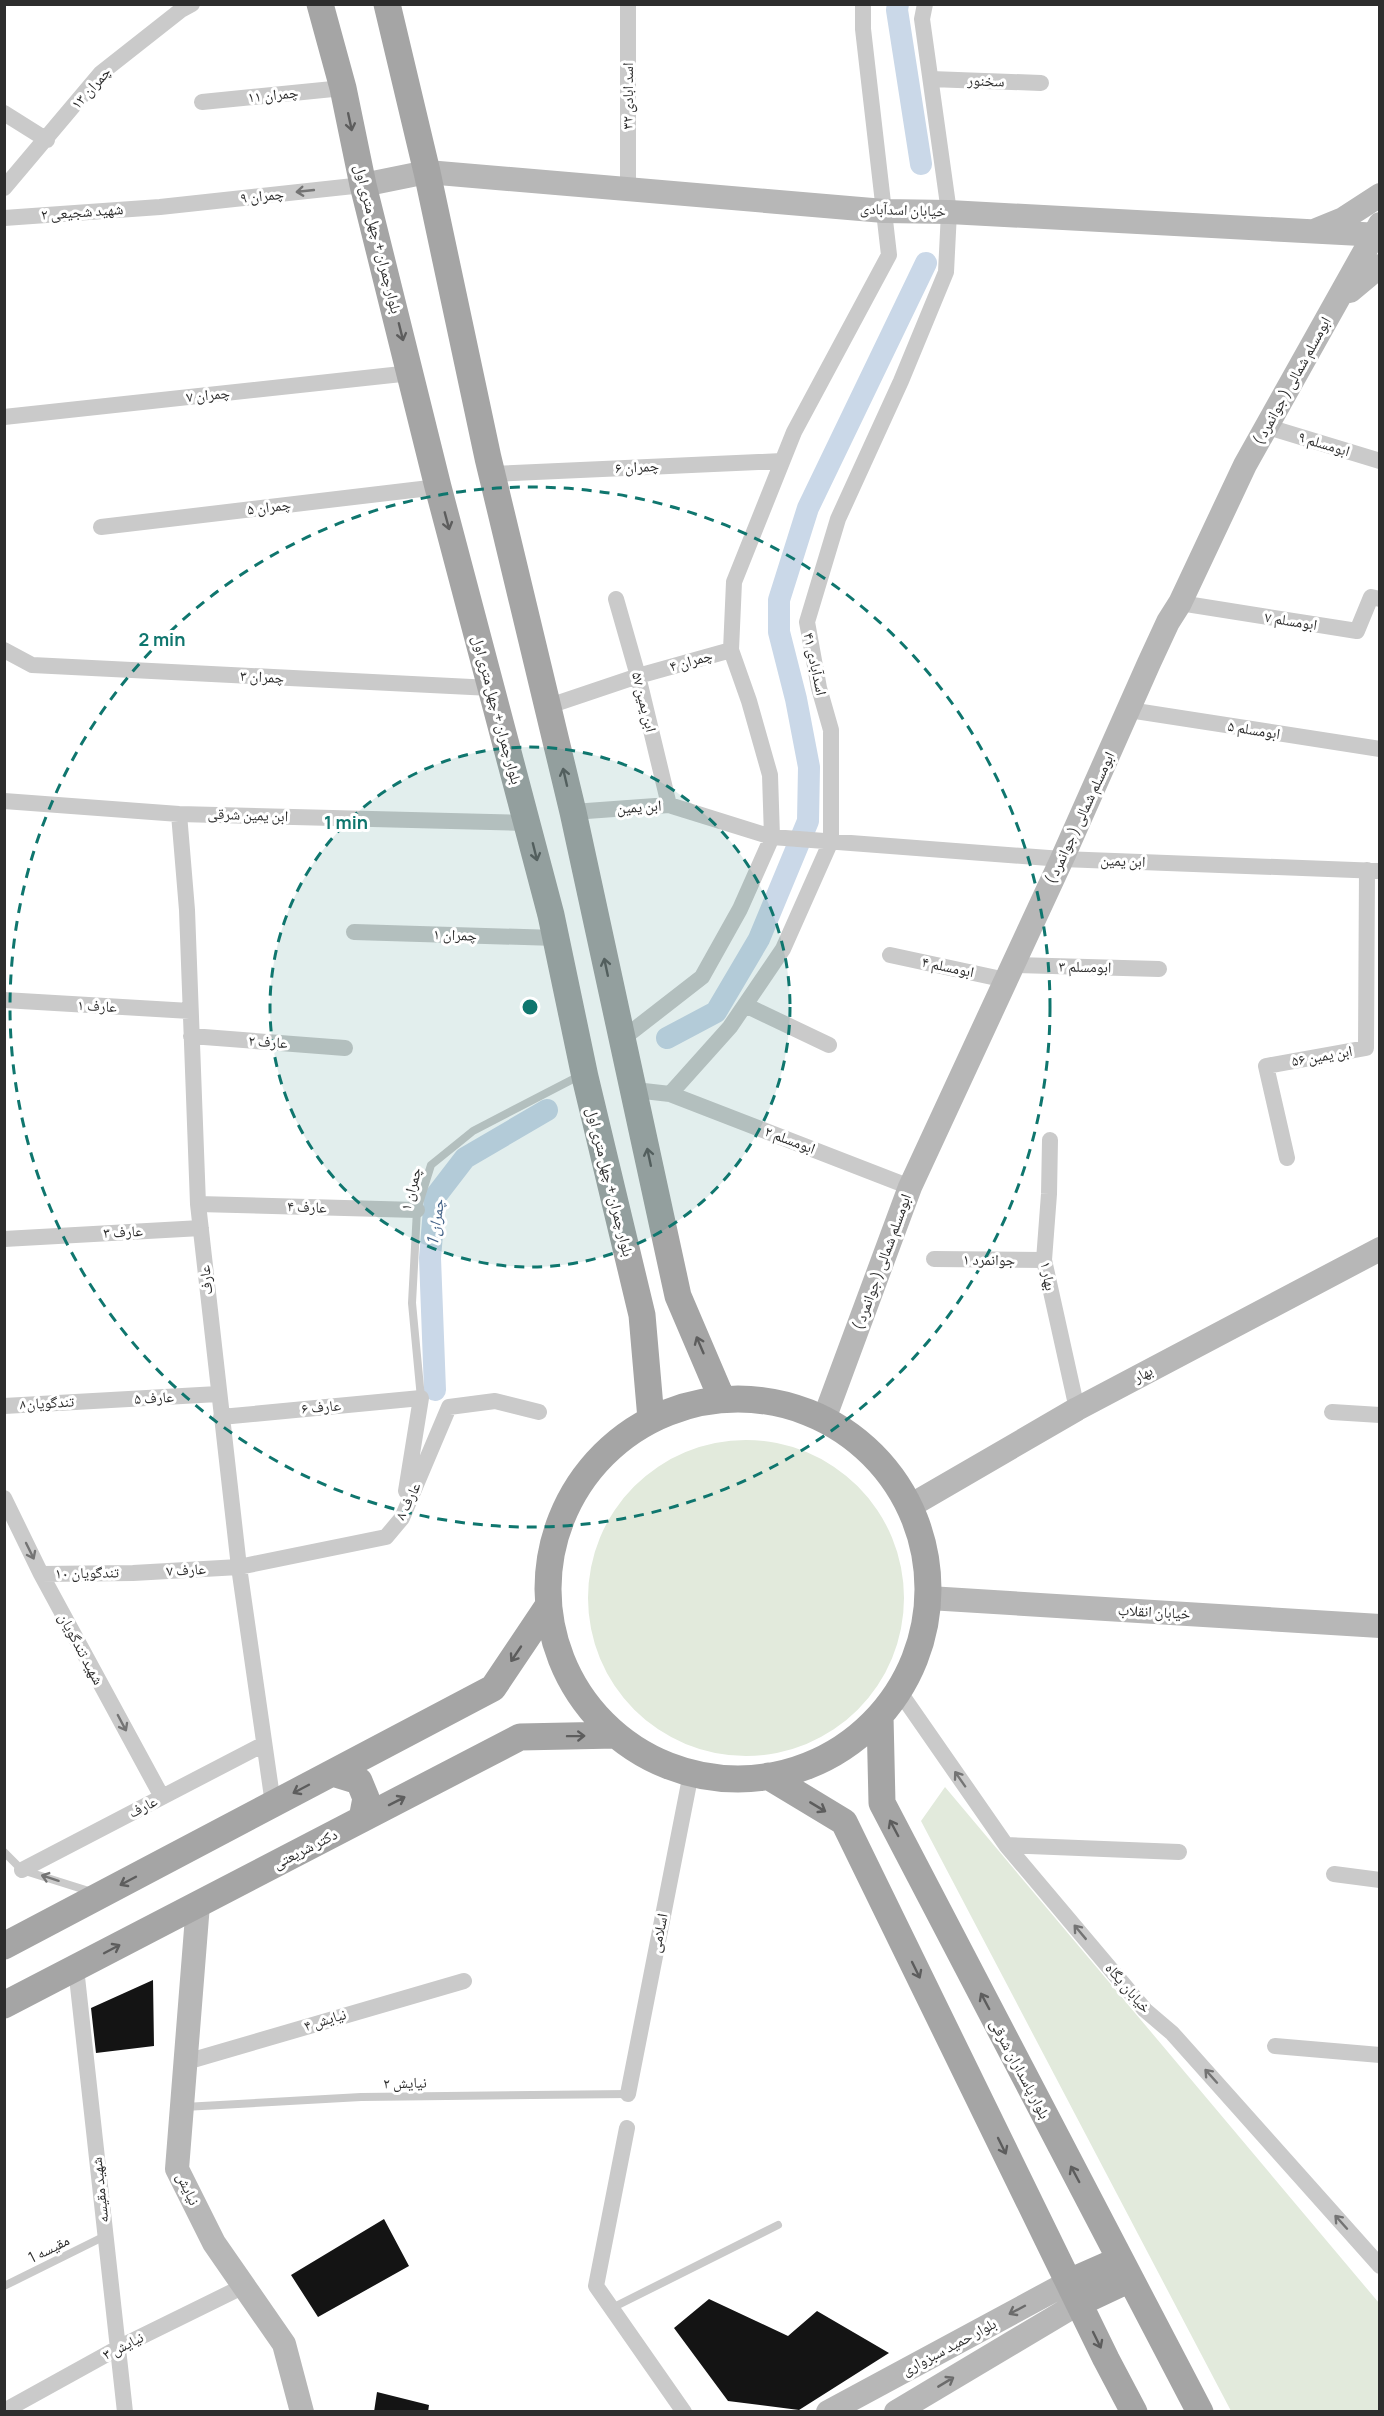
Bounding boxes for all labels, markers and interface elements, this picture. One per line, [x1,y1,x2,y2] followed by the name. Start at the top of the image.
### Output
[66,61,116,114] street label: چمران ۱۳
[617,62,638,130] street label: اسد ابادی ۳۲
[966,69,1005,92] street label: سخنور
[247,81,300,108] street label: چمران ۱۱
[345,112,356,131] one-way arrow
[350,162,407,316] street label: بلوار چمران + چهل متری اول
[239,183,285,208] street label: چمران ۹
[296,186,316,197] one-way arrow
[40,198,124,225] street label: شهید شجیعی ۲
[860,198,947,222] street label: خیابان اسدآبادی
[1247,313,1336,449] street label: ابومسلم شمالی ( جوانمرد )
[395,322,407,341] one-way arrow
[185,382,231,407] street label: چمران ۷
[1296,426,1352,461] street label: ابومسلم ۹
[615,455,660,478] street label: چمران ۶
[246,493,292,520] street label: چمران ۵
[442,512,453,531] one-way arrow
[1263,606,1319,635] street label: ابومسلم ۷
[139,627,185,651] text: 2 min
[799,630,832,697] street label: اسدآبادی ۴۱
[468,633,527,787] street label: بلوار چمران + چهل متری اول
[667,644,715,677] street label: چمران ۴
[240,665,285,688] street label: چمران ۳
[627,670,662,734] street label: ابن یمین ۵۷
[1226,715,1282,744] street label: ابومسلم ۵
[1040,748,1119,887] street label: ابومسلم شمالی ( جوانمرد )
[559,767,570,787] one-way arrow
[616,794,662,819] street label: ابن یمین
[207,803,289,826] street label: ابن یمین شرقی
[324,810,368,834] text: 1 min
[529,842,541,861] one-way arrow
[1100,849,1146,872] street label: ابن یمین
[433,923,478,946] street label: چمران ۱
[920,951,976,982] street label: ابومسلم ۴
[1058,956,1112,977] street label: ابومسلم ۳
[600,958,611,978] one-way arrow
[77,994,118,1017] street label: عارف ۱
[520,997,540,1017] centre of rings
[248,1030,289,1053] street label: عارف ۲
[1290,1040,1354,1071] street label: ابن یمین ۵۶
[582,1105,639,1259] street label: بلوار چمران + چهل متری اول
[762,1120,819,1159] street label: ابومسلم ۲
[643,1148,654,1168] one-way arrow
[395,1165,426,1213] street label: ۱ چمران
[847,1191,916,1333] street label: ابومسلم شمالی ( جوانمرد )
[287,1195,328,1218] street label: عارف ۴
[421,1197,449,1246] water label: چمران 1
[103,1220,144,1243] street label: عارف ۳
[963,1249,1016,1270] street label: جوانمرد ۱
[1036,1260,1061,1292] street label: بهار ۱
[193,1264,218,1296] street label: عارف
[693,1336,704,1354] one-way arrow
[1128,1360,1156,1388] street label: بهار
[134,1386,175,1409] street label: عارف ۵
[19,1391,75,1414] street label: تندگویان۸
[300,1394,342,1419] street label: عارف ۶
[389,1478,426,1523] street label: عارف ۸
[24,1541,36,1559] one-way arrow
[166,1558,207,1581] street label: عارف ۷
[55,1561,120,1584] street label: تندگویان ۱۰
[1117,1599,1191,1624] street label: خیابان انقلاب
[54,1609,109,1689] street label: شهید تندگویان
[509,1646,522,1663] one-way arrow
[116,1714,128,1731] one-way arrow
[566,1730,586,1742] one-way arrow
[954,1771,966,1787] one-way arrow
[292,1784,310,1795] one-way arrow
[125,1790,161,1823] street label: عارف
[388,1795,405,1807] one-way arrow
[809,1801,826,1813] one-way arrow
[888,1819,900,1837] one-way arrow
[269,1823,341,1874] street label: دکتر شریعتی
[41,1872,60,1883] one-way arrow
[120,1875,138,1887] one-way arrow
[644,1911,673,1954] street label: اسلامی
[1073,1925,1087,1940] one-way arrow
[103,1943,120,1955] one-way arrow
[1101,1958,1156,2018] street label: خیابان پگاه
[911,1961,923,1979] one-way arrow
[978,1992,990,2010] one-way arrow
[301,2003,349,2036] street label: نیایش ۴
[985,2015,1056,2122] street label: بلوار پاسداران شرقی
[1204,2069,1218,2084] one-way arrow
[383,2072,427,2093] street label: نیایش ۲
[997,2136,1008,2154] one-way arrow
[86,2156,113,2224] street label: شهید مقیسه
[1069,2165,1080,2183] one-way arrow
[172,2169,205,2209] street label: نیایش
[1334,2215,1348,2230] one-way arrow
[25,2229,73,2268] street label: مقیسه 1
[1009,2304,1027,2316] one-way arrow
[898,2313,1000,2380] street label: بلوار حمید سبزواری
[99,2326,147,2365] street label: نیایش ۳
[1091,2330,1103,2348] one-way arrow
[937,2375,954,2387] one-way arrow

